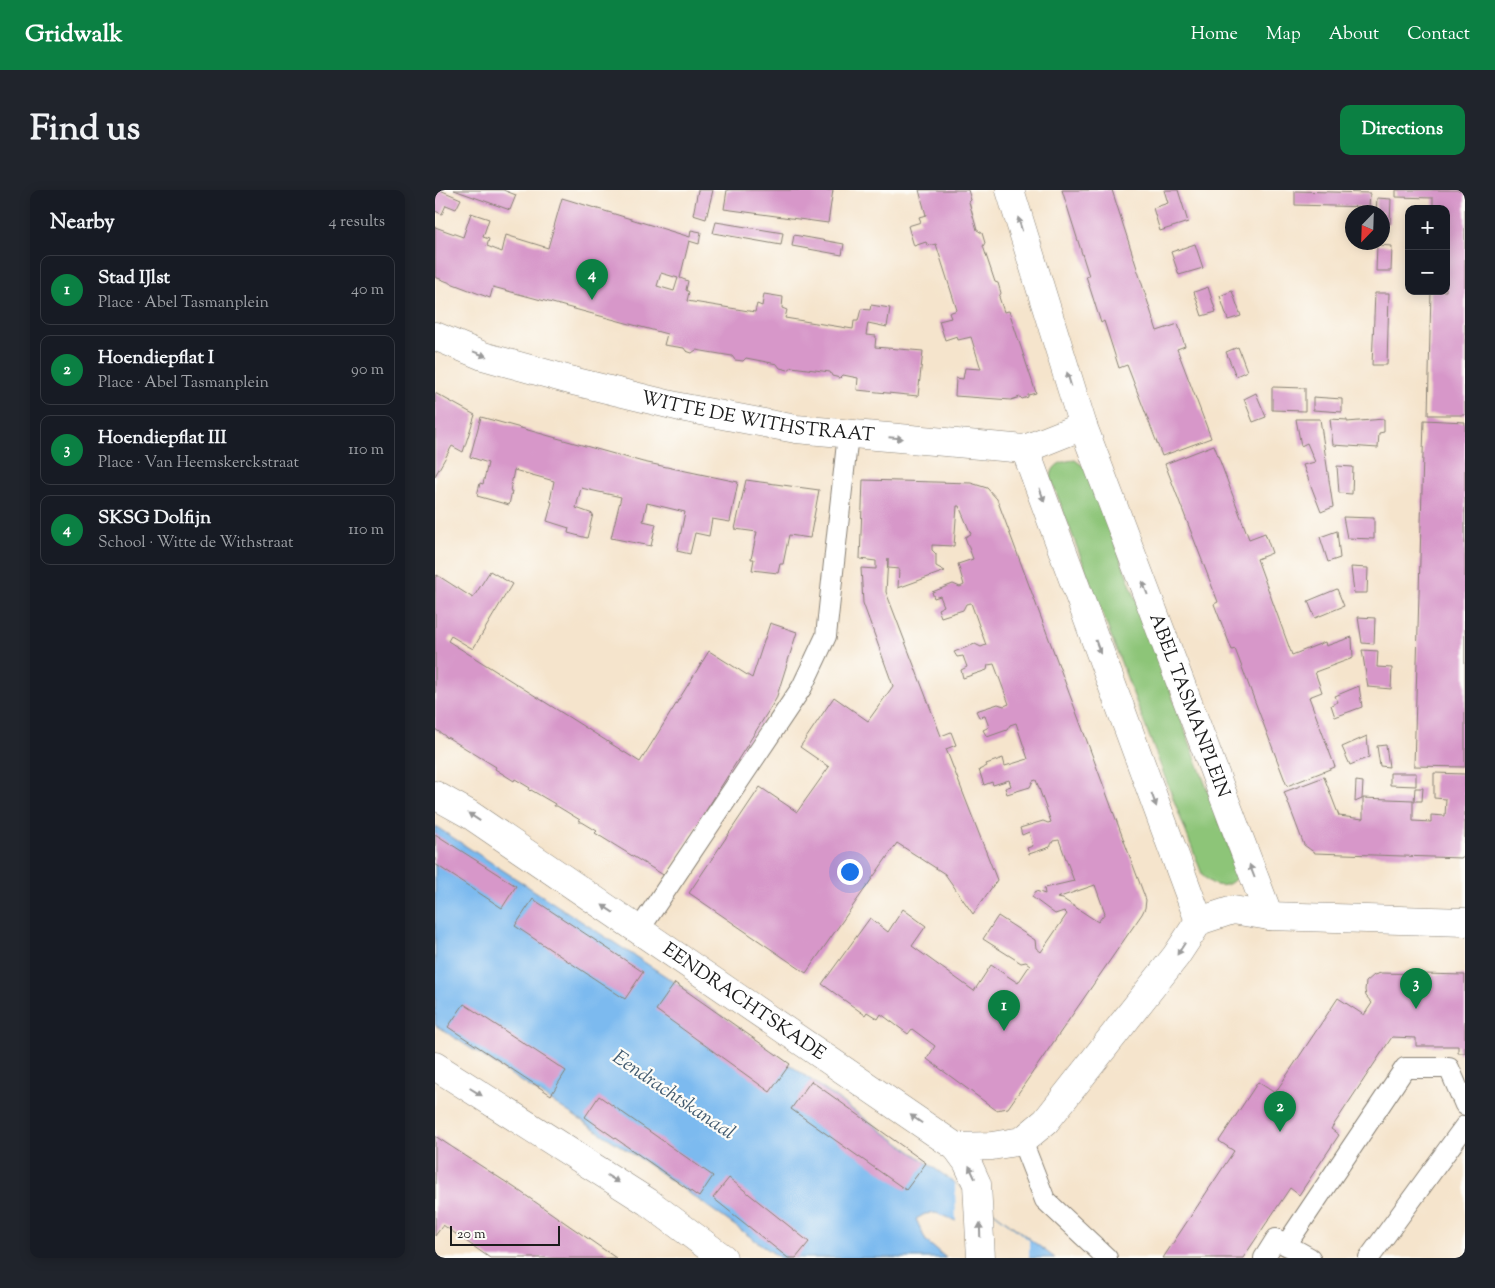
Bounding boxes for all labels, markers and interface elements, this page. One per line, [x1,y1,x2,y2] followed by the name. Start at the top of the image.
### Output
[25,18,123,52] text: Gridwalk
[1191,22,1238,48] text: Home
[1266,22,1301,48] text: Map
[1329,22,1379,48] text: About
[1407,22,1470,48] text: Contact
[30,105,140,156] text: Find us
[1340,105,1465,155] button: Directions
[1345,205,1390,250] north arrow
[1405,205,1450,295] map controls
[1405,205,1450,250] button: +
[50,208,115,238] text: Nearby
[329,211,385,234] text: 4 results
[1016,216,1024,231] one-way arrow
[1405,250,1450,295] button: −
[576,259,608,300] pin: 4
[98,265,170,292] text: Stad IJlst
[64,279,70,302] text: 1
[351,279,384,302] text: 40 m
[98,292,269,315] text: Place · Abel Tasmanplein
[98,345,214,372] text: Hoendiepflat I
[473,350,488,358] one-way arrow
[63,359,71,382] text: 2
[351,359,384,382] text: 90 m
[1064,371,1072,386] one-way arrow
[98,372,269,395] text: Place · Abel Tasmanplein
[638,384,876,449] street label: WITTE DE WITHSTRAAT
[98,425,227,452] text: Hoendiepflat III
[888,434,904,442] one-way arrow
[64,439,70,462] text: 3
[348,439,384,462] text: 110 m
[98,452,299,475] text: Place · Van Heemskerckstraat
[1038,488,1046,503] one-way arrow
[98,505,211,532] text: SKSG Dolfijn
[63,519,71,542] text: 4
[348,519,384,542] text: 110 m
[98,532,294,555] text: School · Witte de Withstraat
[1141,580,1149,595] one-way arrow
[1142,609,1236,802] street label: ABEL TASMANPLEIN
[1095,640,1102,655] one-way arrow
[1150,793,1158,808] one-way arrow
[467,813,481,822] one-way arrow
[837,859,863,885] your location
[1248,863,1256,878] one-way arrow
[601,904,615,914] one-way arrow
[657,937,831,1068] street label: EENDRACHTSKADE
[1176,942,1185,956] one-way arrow
[1400,968,1432,1009] pin: 3
[988,990,1020,1031] pin: 1
[606,1044,740,1148] water label: Eendrachtskanaal
[470,1087,483,1097] one-way arrow
[1264,1091,1296,1132] pin: 2
[909,1114,923,1124] one-way arrow
[968,1165,977,1180] one-way arrow
[607,1175,620,1184] one-way arrow
[976,1222,984,1238] one-way arrow
[450,1223,560,1246] scale bar
[457,1225,486,1245] text: 20 m

